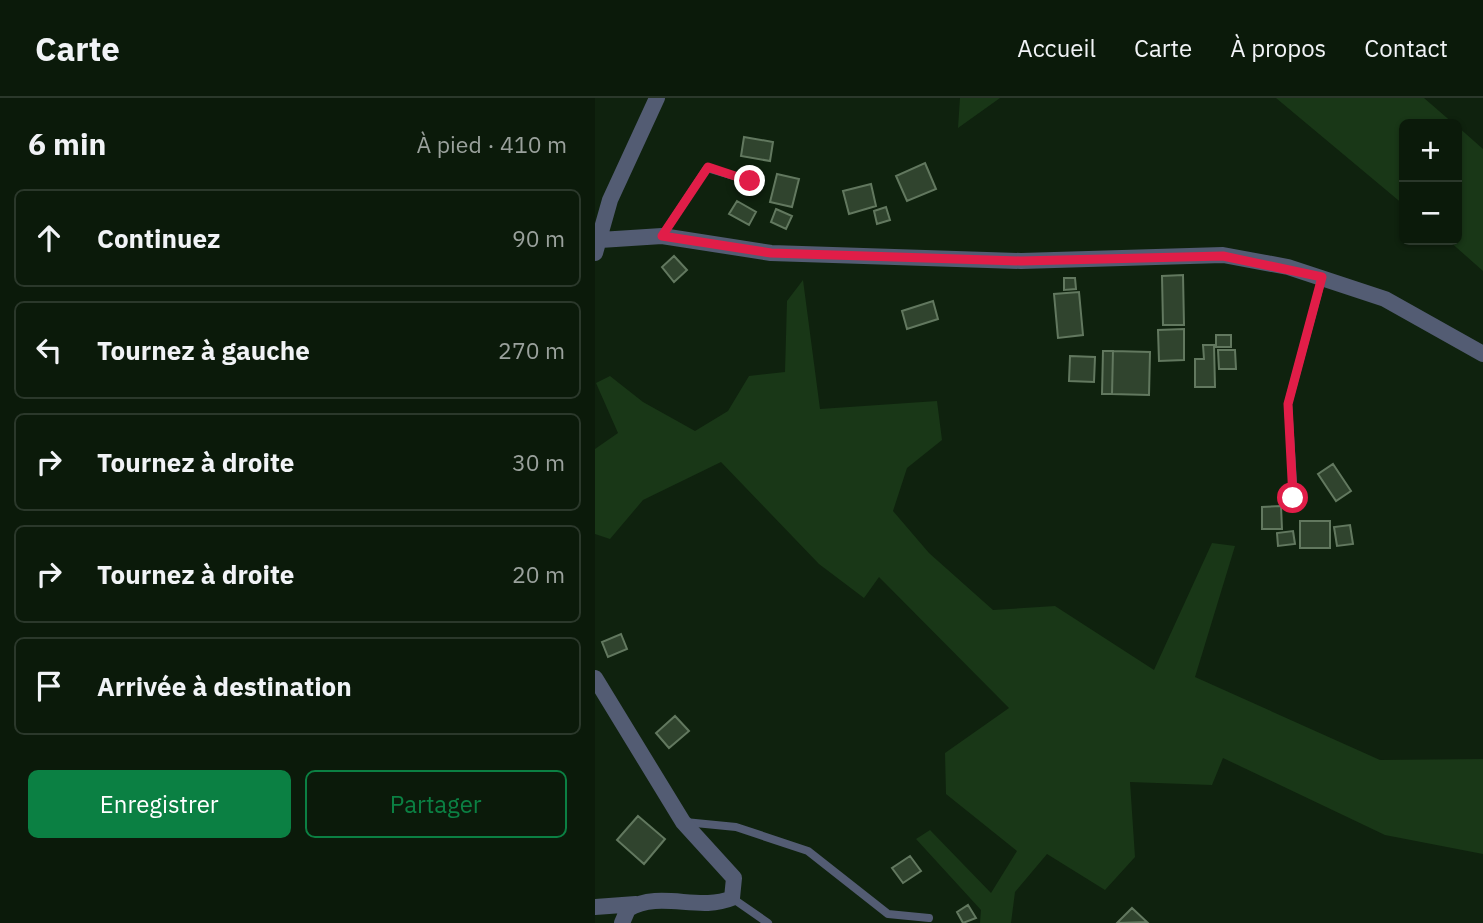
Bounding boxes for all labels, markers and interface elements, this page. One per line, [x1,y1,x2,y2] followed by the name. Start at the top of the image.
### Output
[35,27,120,70] text: Carte
[1017,32,1096,64] text: Accueil
[1134,32,1192,64] text: Carte
[1230,32,1326,64] text: À propos
[1364,32,1448,64] text: Contact
[1399,119,1462,245] map controls
[1399,119,1462,182] button: +
[28,124,106,163] text: 6 min
[417,129,567,159] text: À pied · 410 m
[734,165,765,196] route end
[1399,182,1462,245] button: −
[30,219,68,257] icon: ahead
[97,221,220,255] text: Continuez
[512,223,565,253] text: 90 m
[30,331,68,369] icon: left
[97,333,310,367] text: Tournez à gauche
[498,335,565,365] text: 270 m
[30,443,68,481] icon: right
[97,445,294,479] text: Tournez à droite
[512,447,565,477] text: 30 m
[1277,482,1308,513] route start
[30,555,68,593] icon: right
[97,557,294,591] text: Tournez à droite
[512,559,565,589] text: 20 m
[30,667,68,705] icon: arrive
[97,669,352,703] text: Arrivée à destination
[28,770,291,838] button: Enregistrer
[305,770,567,838] button: Partager

